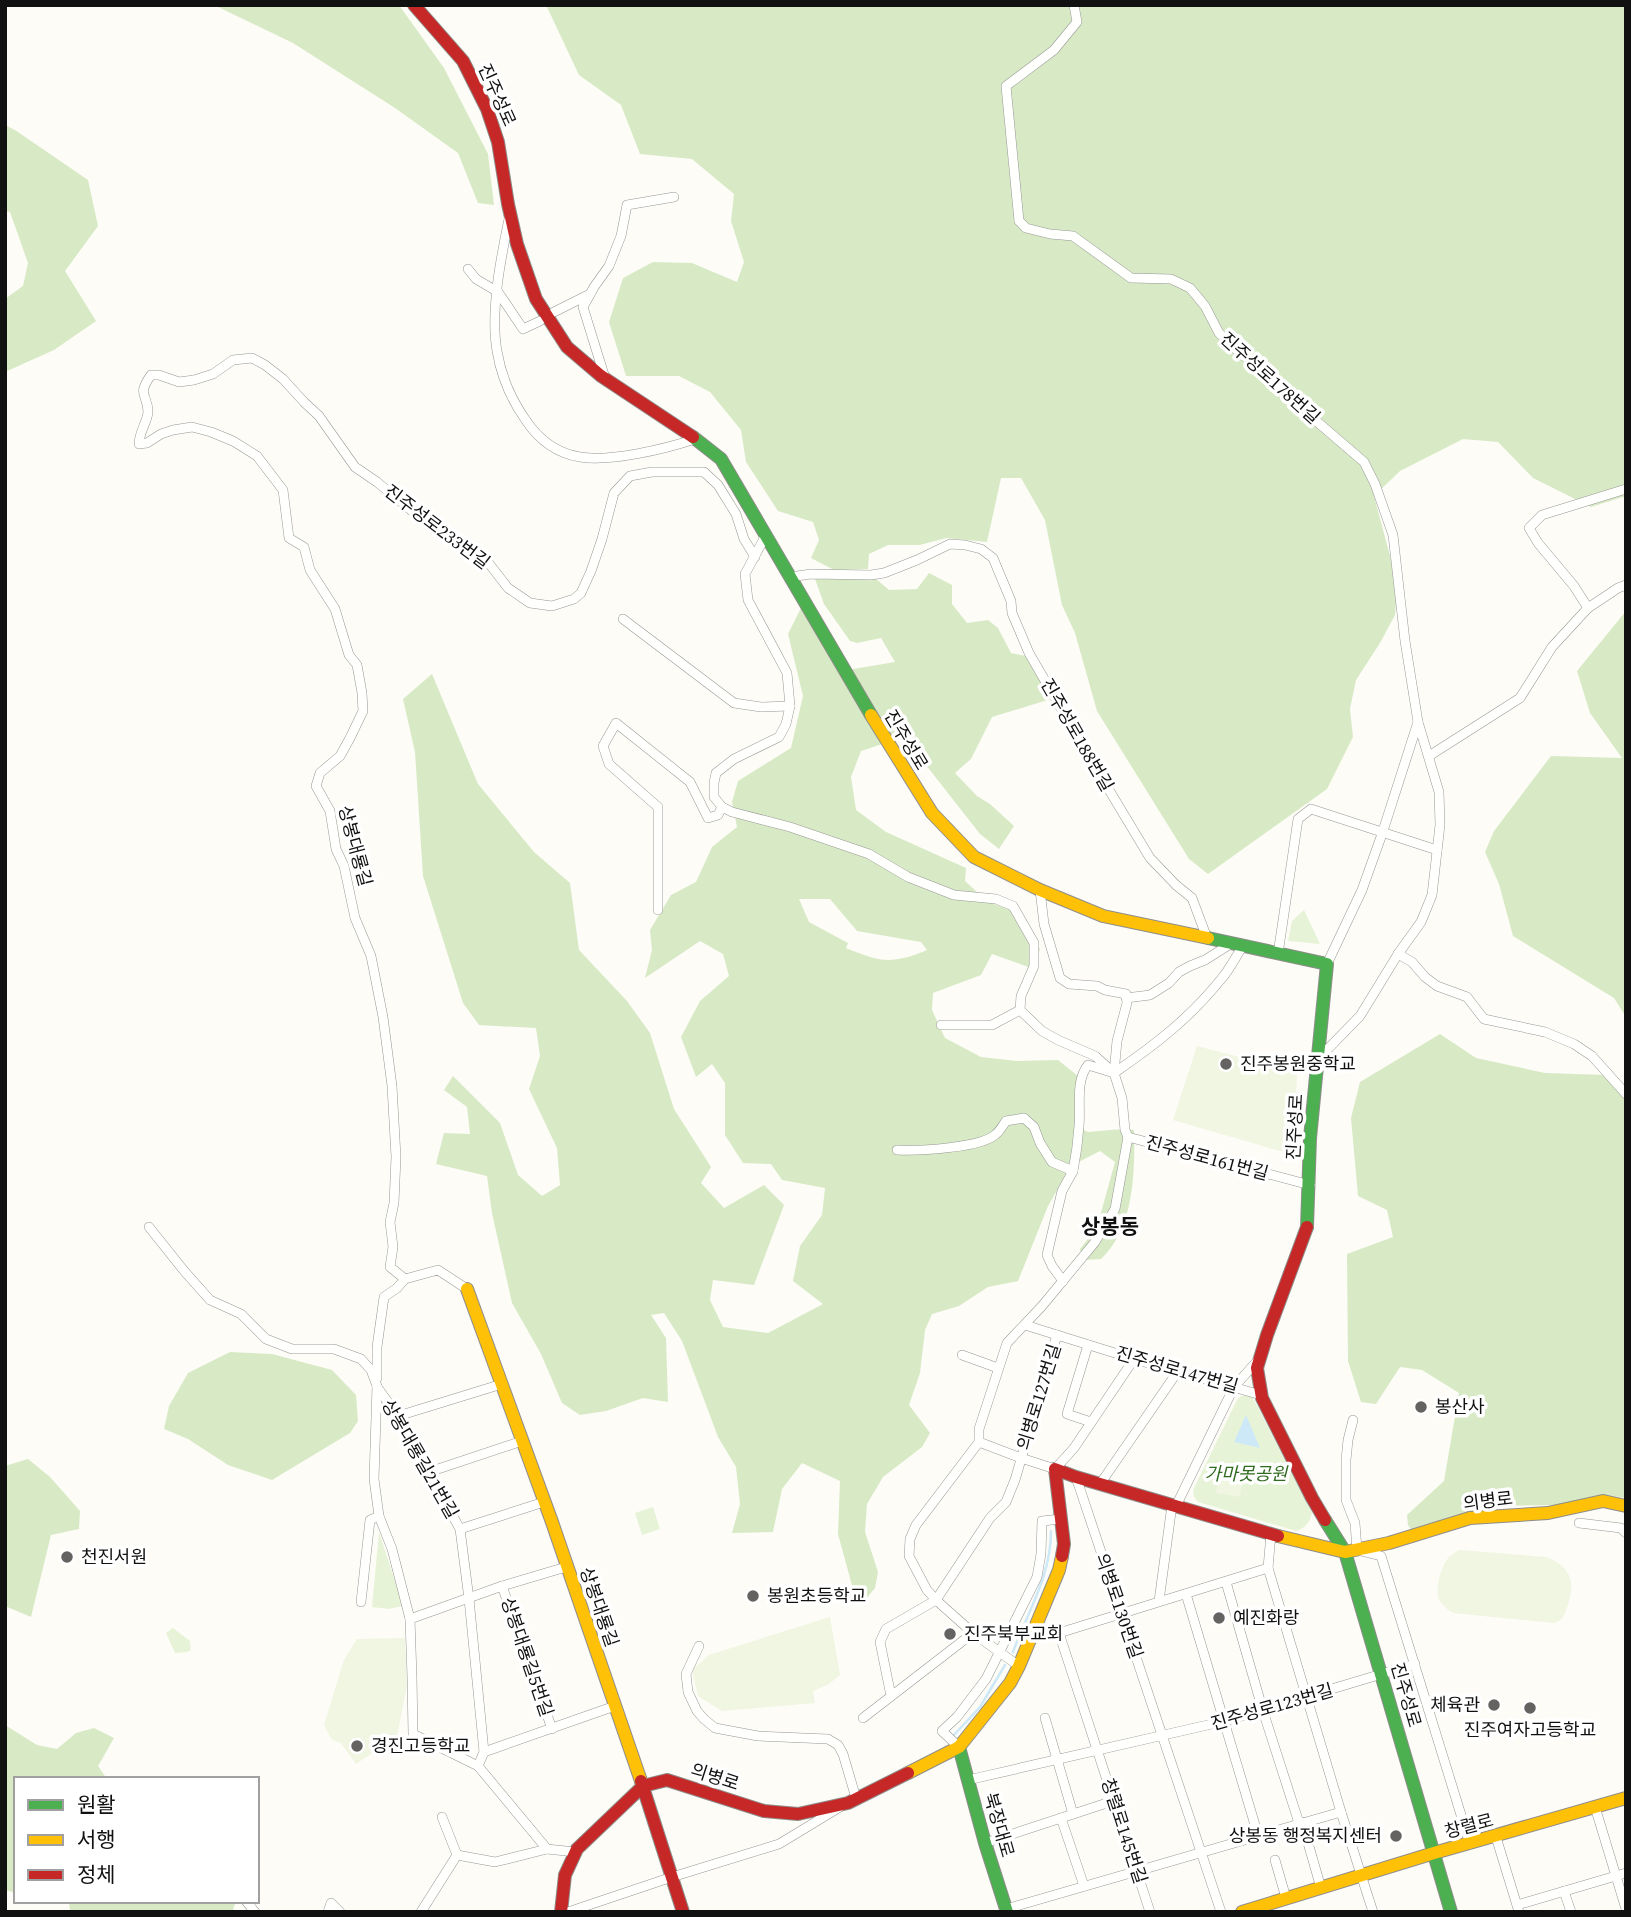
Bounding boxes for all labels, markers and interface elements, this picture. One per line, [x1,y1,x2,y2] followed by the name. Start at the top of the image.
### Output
[473,59,522,130] street label: 진주성로
[1215,326,1326,429] street label: 진주성로178번길
[379,479,495,575] street label: 진주성로233번길
[1035,674,1120,796] street label: 진주성로188번길
[879,705,934,775] street label: 진주성로
[333,803,378,889] street label: 상봉대룡길
[1240,1051,1356,1076] place label: 진주봉원중학교
[1218,1056,1234,1072] marker: 진주봉원중학교
[1280,1093,1309,1161] street label: 진주성로
[1143,1129,1271,1186] street label: 진주성로161번길
[1081,1212,1139,1241] district label: 상봉동
[1113,1340,1241,1399] street label: 진주성로147번길
[1011,1341,1067,1453] street label: 의병로127번길
[1435,1394,1485,1419] place label: 봉산사
[376,1395,465,1523] street label: 상봉대룡길21번길
[1413,1399,1429,1415] marker: 봉산사
[1205,1461,1289,1486] park label: 가마못공원
[1462,1485,1514,1516] street label: 의병로
[81,1544,147,1569] place label: 천진서원
[59,1549,75,1565] marker: 천진서원
[1090,1550,1149,1662] street label: 의병로130번길
[574,1564,625,1650] street label: 상봉대룡길
[767,1583,866,1608] place label: 봉원초등학교
[745,1588,761,1604] marker: 봉원초등학교
[495,1594,560,1720] street label: 상봉대룡길5번길
[1233,1605,1299,1630] place label: 예진화랑
[1211,1610,1227,1626] marker: 예진화랑
[964,1621,1063,1646] place label: 진주북부교회
[942,1626,958,1642] marker: 진주북부교회
[1385,1660,1428,1730] street label: 진주성로
[1208,1677,1336,1736] street label: 진주성로123번길
[1430,1692,1480,1717] place label: 체육관
[1486,1697,1502,1713] marker: 체육관
[1522,1700,1538,1716] marker: 진주여자고등학교
[1464,1717,1596,1742] place label: 진주여자고등학교
[371,1733,470,1758] place label: 경진고등학교
[349,1738,365,1754] marker: 경진고등학교
[688,1757,743,1796] street label: 의병로
[1096,1775,1153,1887] street label: 창렬로145번길
[14,1777,259,1903] legend
[77,1790,116,1819] text: 원활
[978,1790,1021,1860] street label: 북장대로
[1442,1807,1496,1844] street label: 창렬로
[1229,1823,1382,1848] place label: 상봉동 행정복지센터
[77,1825,116,1854] text: 서행
[1388,1828,1404,1844] marker: 상봉동 행정복지센터
[77,1860,116,1889] text: 정체

